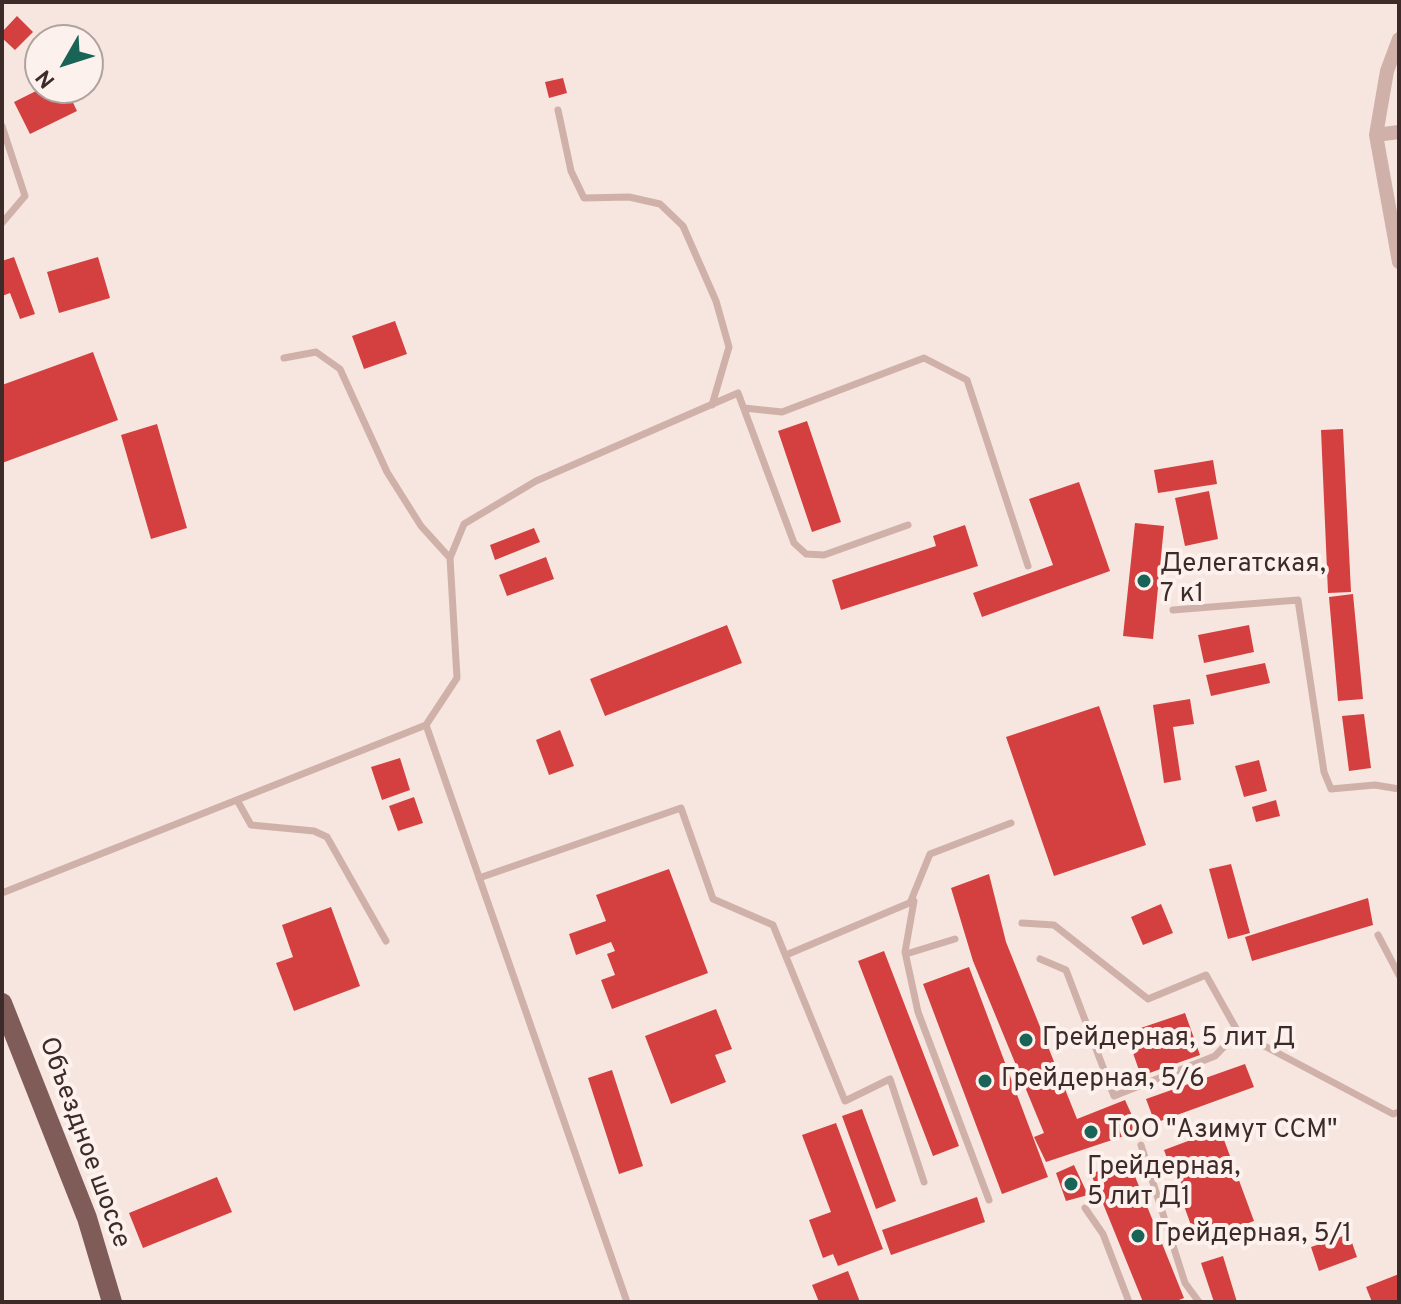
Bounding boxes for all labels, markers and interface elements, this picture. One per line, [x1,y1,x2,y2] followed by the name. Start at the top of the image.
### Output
[24,24,104,104] north arrow
[31,64,62,93] text: N
[1160,550,1326,612] place label: Делегатская, 7 к1
[1135,572,1153,590] marker: Делегатская, 7 к1
[1042,1024,1295,1056] place label: Грейдерная, 5 лит Д
[1017,1031,1035,1049] marker: Грейдерная, 5 лит Д
[30,1033,136,1253] street label: Объездное шоссе
[1001,1065,1205,1097] place label: Грейдерная, 5/6
[976,1072,994,1090] marker: Грейдерная, 5/6
[1107,1116,1338,1148] place label: ТОО "Азимут ССМ"
[1082,1123,1100,1141] marker: ТОО "Азимут ССМ"
[1087,1153,1240,1214] place label: Грейдерная, 5 лит Д1
[1062,1175,1080,1193] marker: Грейдерная, 5 лит Д1
[1154,1220,1352,1252] place label: Грейдерная, 5/1
[1129,1227,1147,1245] marker: Грейдерная, 5/1

